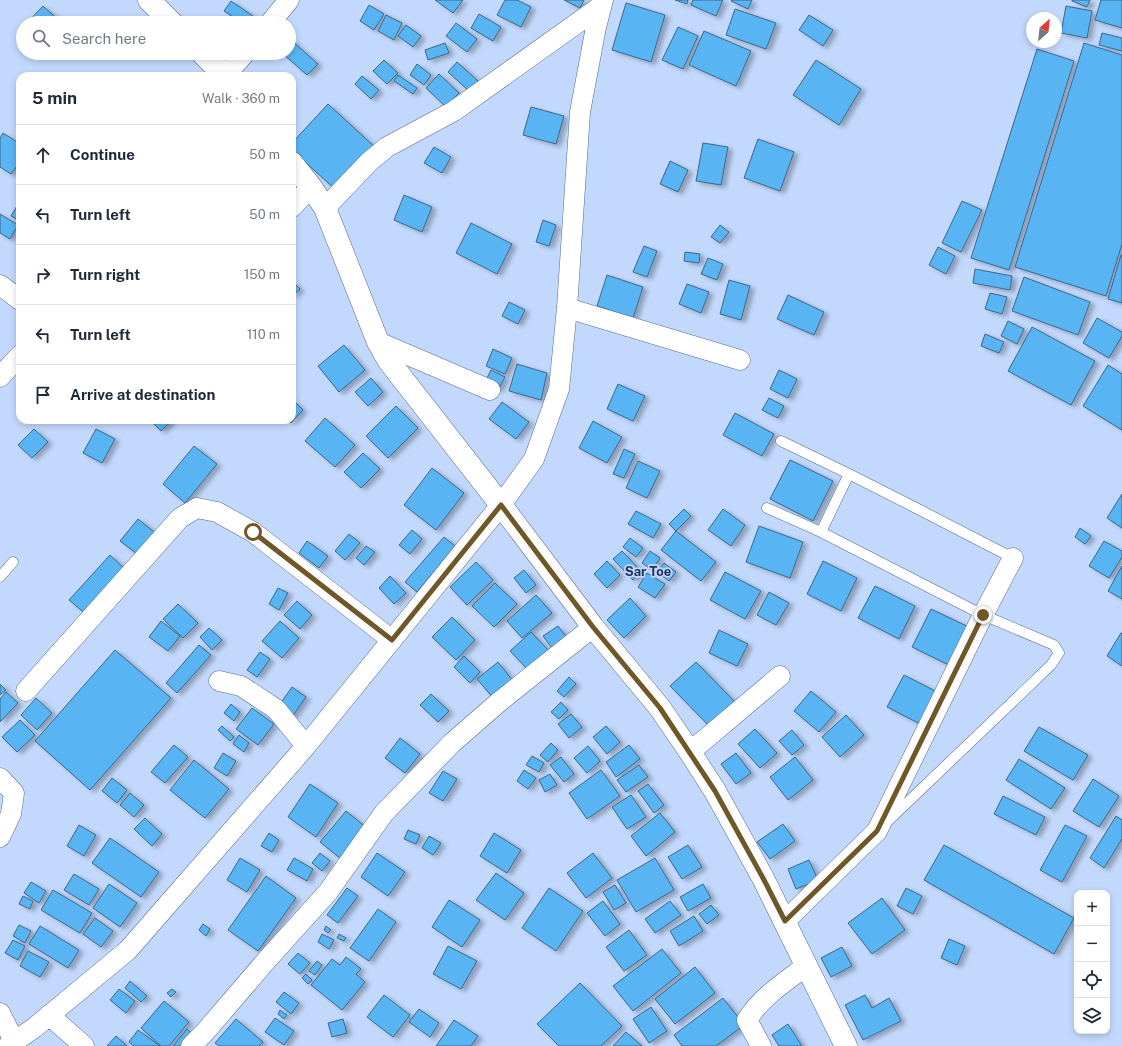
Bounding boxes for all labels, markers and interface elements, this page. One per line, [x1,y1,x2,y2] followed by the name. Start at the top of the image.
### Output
[1026,12,1062,48] north arrow
[16,16,296,60] search box
[30,27,52,49] icon: search
[62,30,146,47] text: Search here
[32,88,77,108] text: 5 min
[202,91,280,106] text: Walk · 360 m
[32,144,54,166] icon: ahead
[70,146,135,163] text: Continue
[249,147,280,162] text: 50 m
[32,204,54,226] icon: left
[70,206,131,223] text: Turn left
[249,207,280,222] text: 50 m
[32,264,54,286] icon: right
[70,266,140,283] text: Turn right
[244,267,280,282] text: 150 m
[32,324,54,346] icon: left
[70,326,131,343] text: Turn left
[247,327,280,342] text: 110 m
[32,384,54,406] icon: arrive
[70,386,215,403] text: Arrive at destination
[244,523,262,541] route start
[625,564,671,579] district label: Sar Toe
[974,606,992,624] route end
[1074,890,1110,1034] map controls
[1074,890,1110,926] button: +
[1074,926,1110,962] button: −
[1074,962,1110,998] button: locate
[1074,998,1110,1034] button: layers

